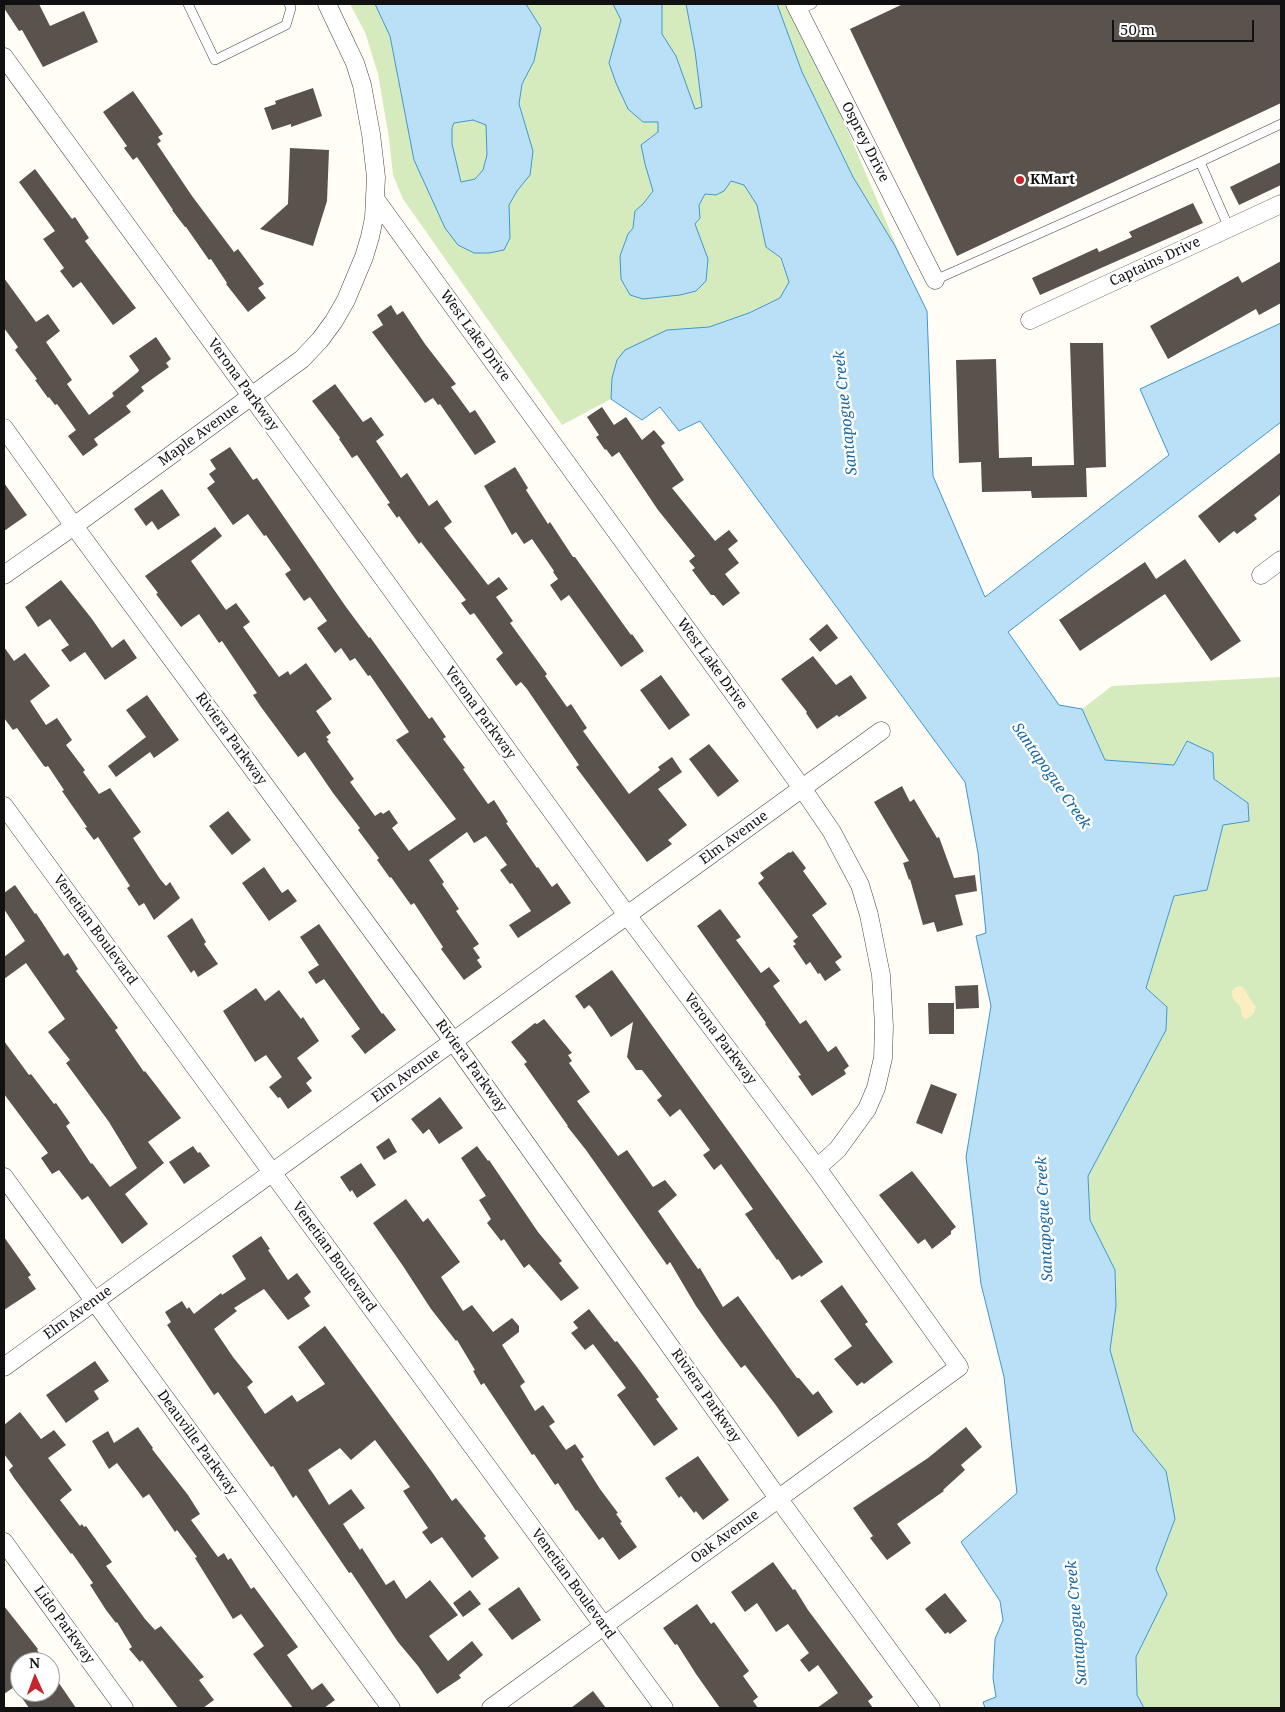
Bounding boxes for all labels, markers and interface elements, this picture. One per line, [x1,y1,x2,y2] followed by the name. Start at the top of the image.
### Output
[1115,10,1258,42] scale bar
[1120,19,1155,39] text: 50 m
[838,99,892,185] street label: Osprey Drive
[1030,172,1075,188] place label: KMart
[1014,174,1026,186] marker: KMart
[1107,234,1203,290] street label: Captains Drive
[436,287,514,385] street label: West Lake Drive
[204,336,282,434] street label: Verona Parkway
[830,350,862,476] water label: Santapogue Creek
[156,400,242,470] street label: Maple Avenue
[673,615,751,713] street label: West Lake Drive
[441,664,519,762] street label: Verona Parkway
[192,689,270,789] street label: Riviera Parkway
[1008,719,1094,833] water label: Santapogue Creek
[697,808,771,868] street label: Elm Avenue
[49,872,141,988] street label: Venetian Boulevard
[680,990,760,1088] street label: Verona Parkway
[432,1016,510,1116] street label: Riviera Parkway
[369,1046,443,1106] street label: Elm Avenue
[1033,1156,1057,1282] water label: Santapogue Creek
[288,1199,380,1315] street label: Venetian Boulevard
[41,1283,115,1343] street label: Elm Avenue
[667,1346,745,1446] street label: Riviera Parkway
[153,1387,241,1499] street label: Deauville Parkway
[688,1507,762,1567] street label: Oak Avenue
[527,1526,619,1642] street label: Venetian Boulevard
[1063,1560,1091,1686] water label: Santapogue Creek
[30,1583,98,1667] street label: Lido Parkway
[10,1652,60,1702] north arrow
[29,1653,40,1672] text: N

